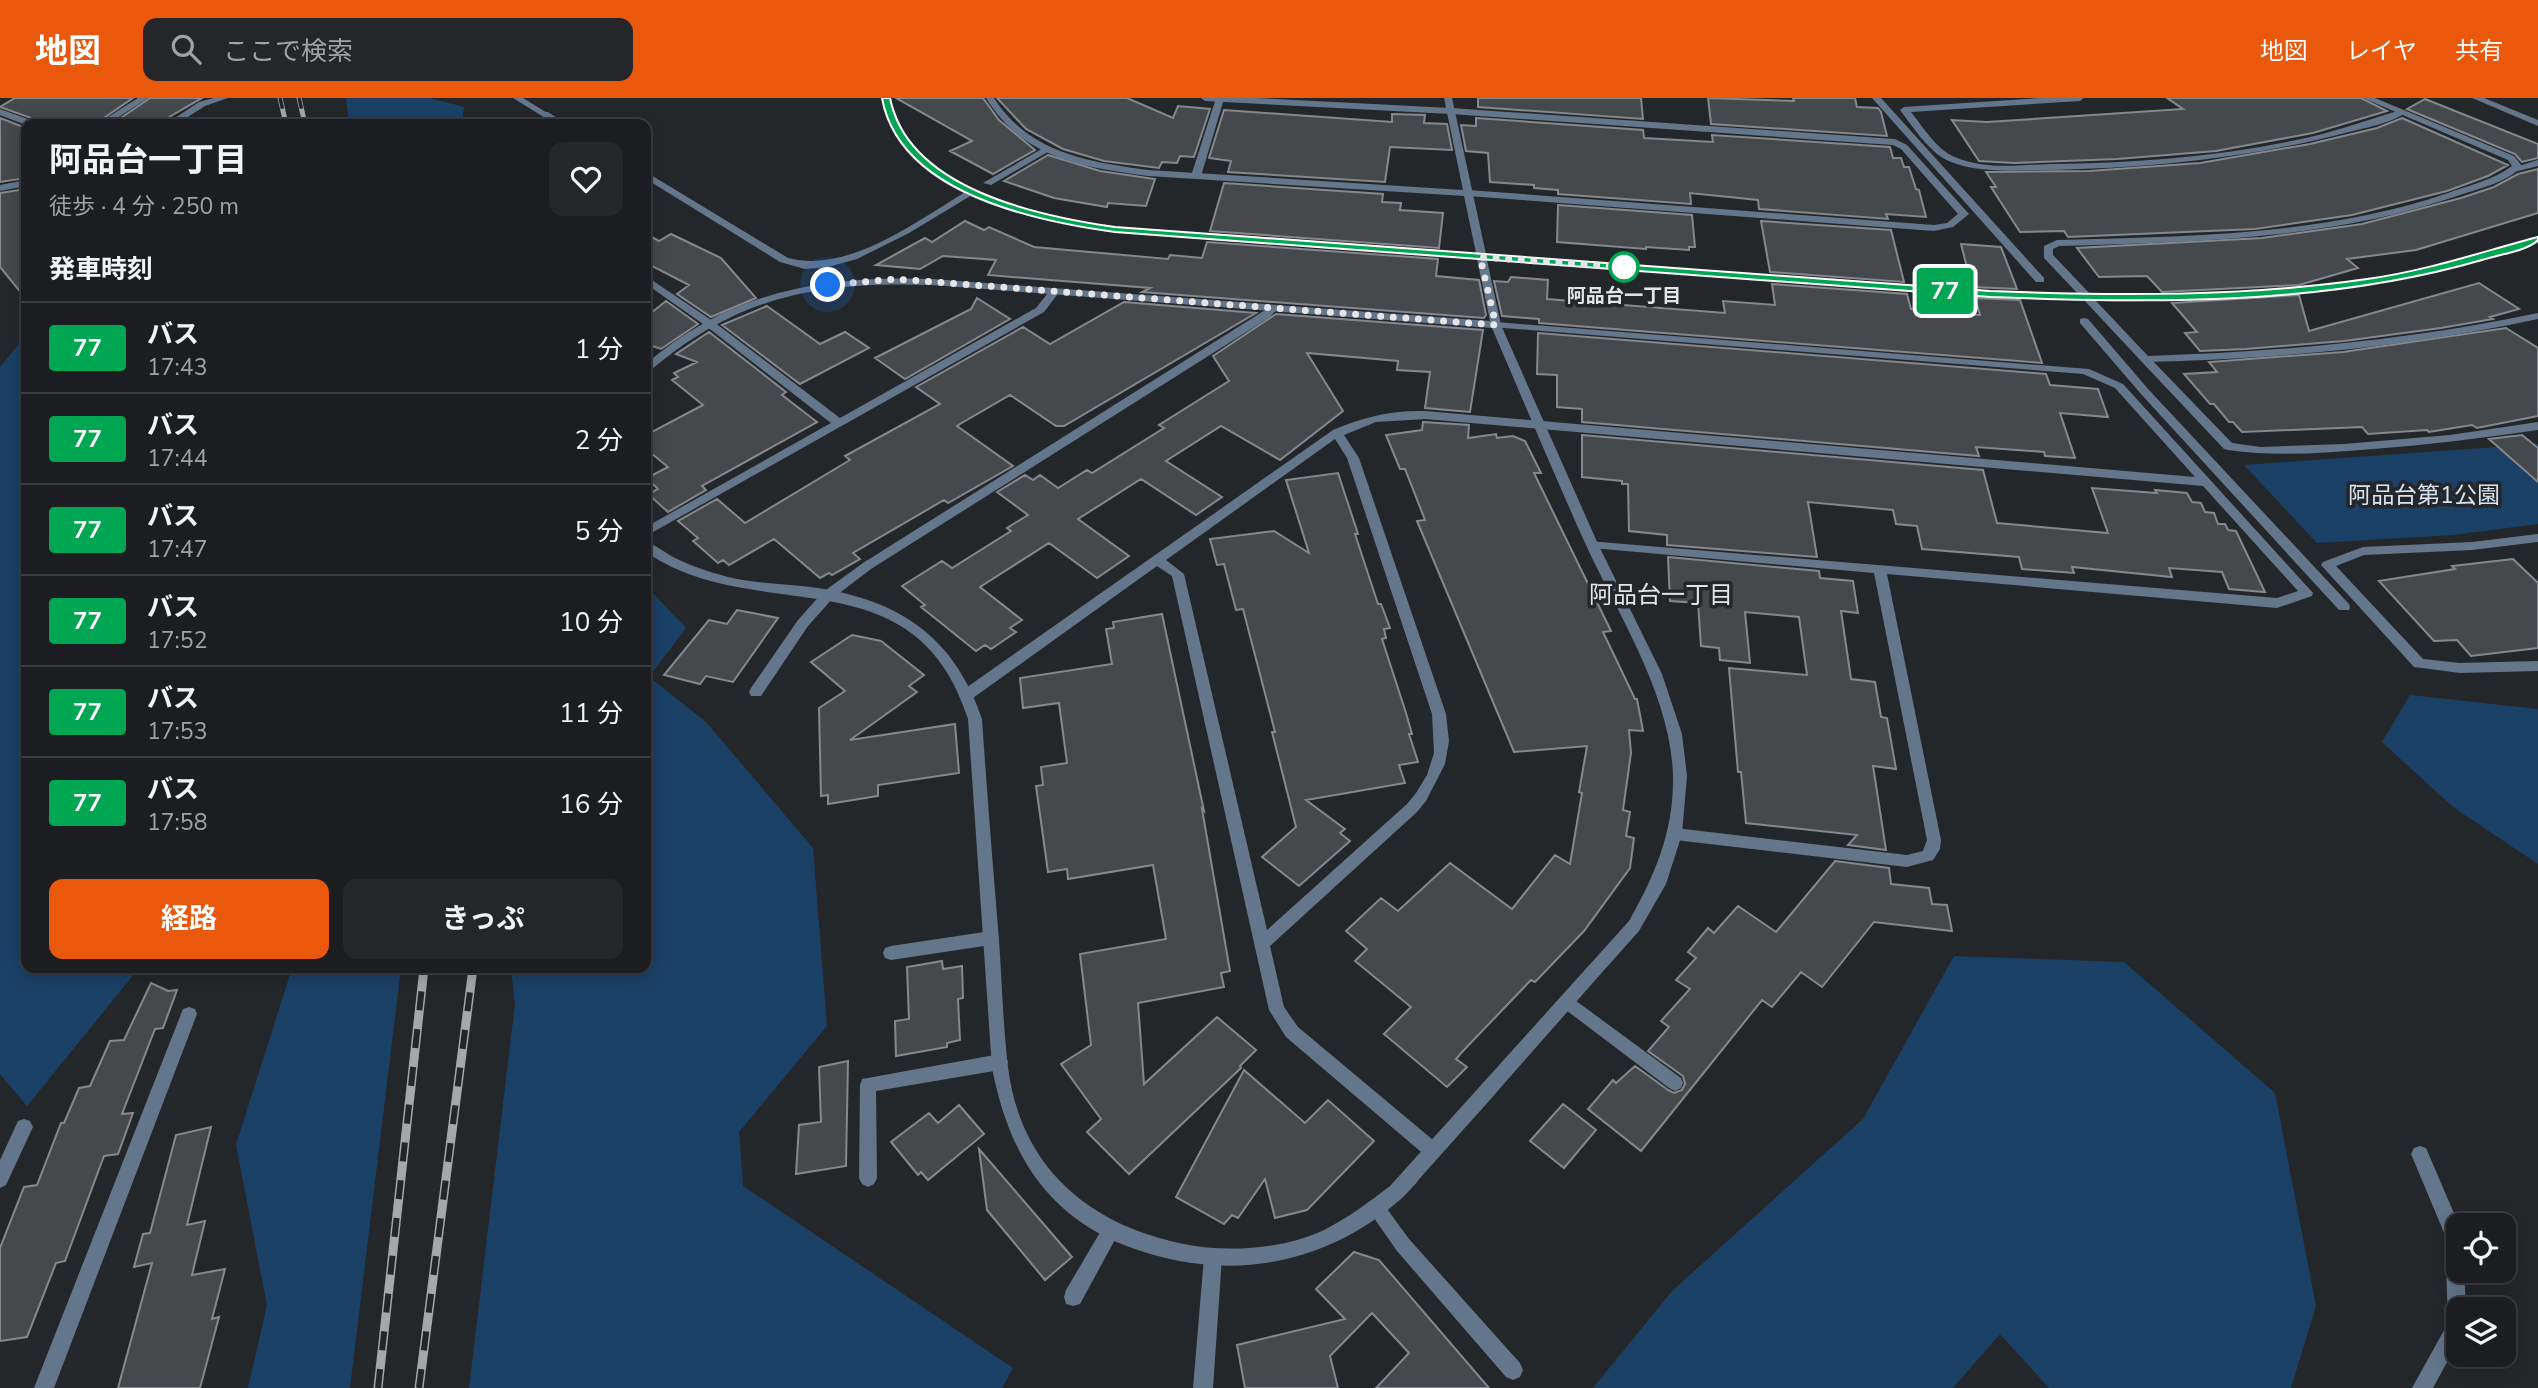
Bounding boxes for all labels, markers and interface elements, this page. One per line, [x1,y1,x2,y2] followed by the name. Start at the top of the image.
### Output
[143,18,633,81] search box
[35,29,101,74] text: 地図
[167,30,205,68] icon: search
[223,34,353,69] text: ここで検索
[2260,35,2308,67] text: 地図
[2346,35,2417,67] text: レイヤ
[2455,35,2503,67] text: 共有
[49,138,247,183] text: 阿品台一丁目
[549,142,623,216] button: heart
[49,191,239,222] text: 徒歩 · 4 分 · 250 m
[49,252,153,287] text: 発車時刻
[1609,252,1639,282] marker: 阿品台一丁目
[810,267,845,302] your location
[1913,268,1976,314] line badge: 77
[1931,275,1959,307] text: 77
[1567,283,1681,309] place label: 阿品台一丁目
[147,317,199,352] text: バス
[73,332,102,364] text: 77
[575,332,623,367] text: 1 分
[147,352,207,383] text: 17:43
[147,408,199,443] text: バス
[73,423,102,455] text: 77
[575,423,623,458] text: 2 分
[147,443,207,474] text: 17:44
[2348,480,2500,511] park label: 阿品台第1公園
[147,499,199,534] text: バス
[73,514,102,546] text: 77
[575,514,623,549] text: 5 分
[147,534,207,565] text: 17:47
[1589,579,1733,611] district label: 阿品台一丁目
[147,590,199,625] text: バス
[73,605,102,637] text: 77
[559,605,623,640] text: 10 分
[147,625,207,656] text: 17:52
[147,681,199,716] text: バス
[73,696,102,728] text: 77
[559,696,623,731] text: 11 分
[147,716,207,747] text: 17:53
[147,772,199,807] text: バス
[73,787,102,819] text: 77
[559,787,623,822] text: 16 分
[147,807,207,838] text: 17:58
[49,879,329,959] button: 経路
[343,879,623,959] button: きっぷ
[2446,1213,2516,1367] map controls
[2446,1213,2516,1283] button: locate
[2446,1297,2516,1367] button: layers

